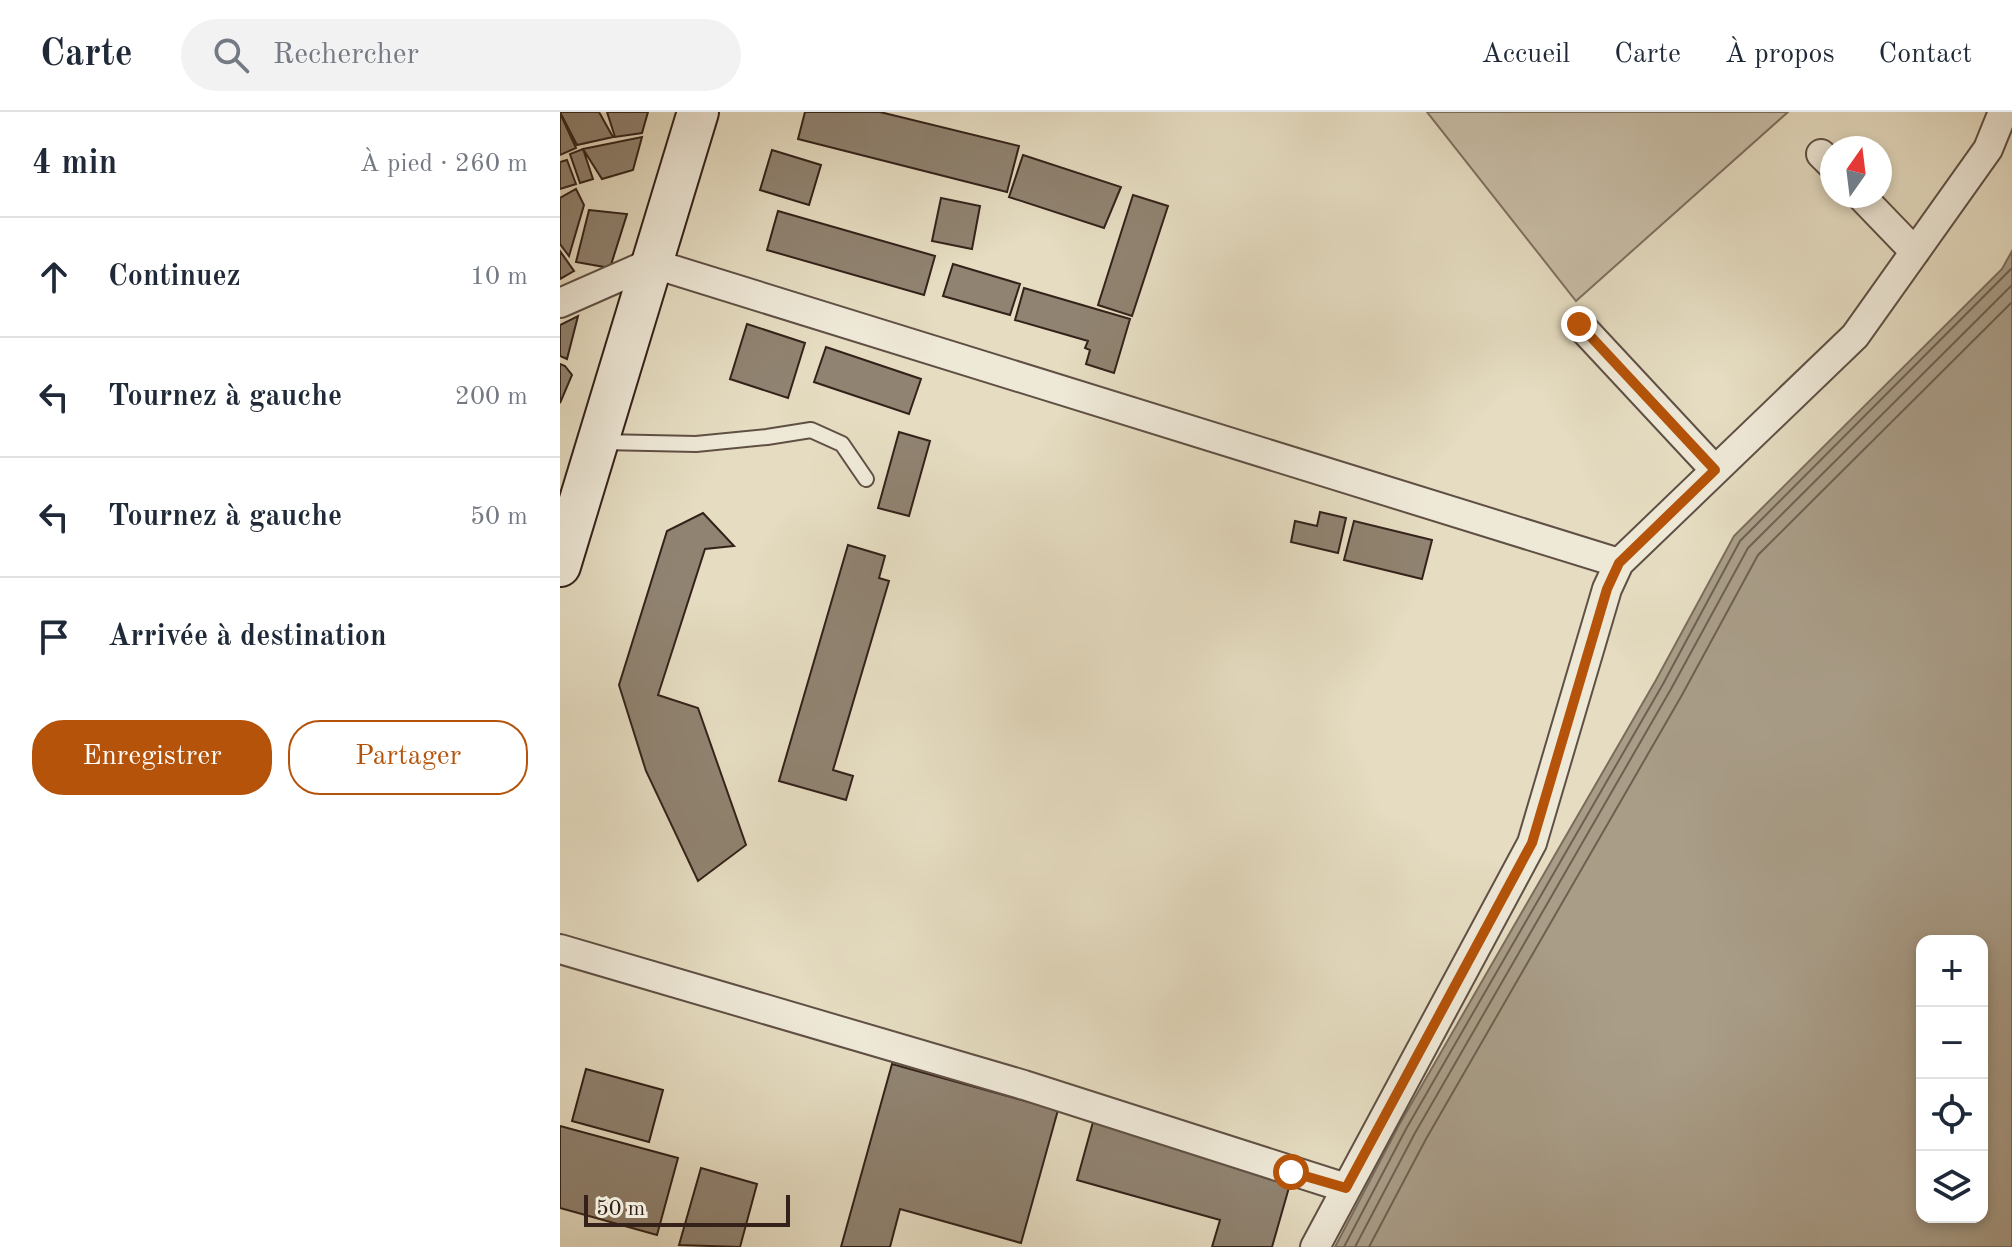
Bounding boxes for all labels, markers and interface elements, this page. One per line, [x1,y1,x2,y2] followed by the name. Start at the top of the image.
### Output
[181,19,741,91] search box
[209,33,253,77] icon: search
[40,36,133,74] text: Carte
[273,40,419,70] text: Rechercher
[1481,41,1570,69] text: Accueil
[1614,41,1681,69] text: Carte
[1725,41,1835,69] text: À propos
[1879,41,1972,69] text: Contact
[1820,136,1892,208] north arrow
[32,147,117,181] text: 4 min
[360,151,528,177] text: À pied · 260 m
[32,255,76,299] icon: ahead
[108,262,241,292] text: Continuez
[470,264,528,290] text: 10 m
[1561,306,1597,342] route end
[32,375,76,419] icon: left
[108,382,342,412] text: Tournez à gauche
[455,384,528,410] text: 200 m
[32,495,76,539] icon: left
[108,502,342,532] text: Tournez à gauche
[470,504,528,530] text: 50 m
[32,615,76,659] icon: arrive
[108,622,387,652] text: Arrivée à destination
[32,720,272,795] button: Enregistrer
[288,720,528,795] button: Partager
[1916,935,1988,1223] map controls
[1916,935,1988,1007] button: +
[1916,1007,1988,1079] button: −
[1916,1079,1988,1151] button: locate
[1916,1151,1988,1223] button: layers
[1273,1154,1309,1190] route start
[584,1191,790,1227] scale bar
[596,1198,645,1220] text: 50 m

